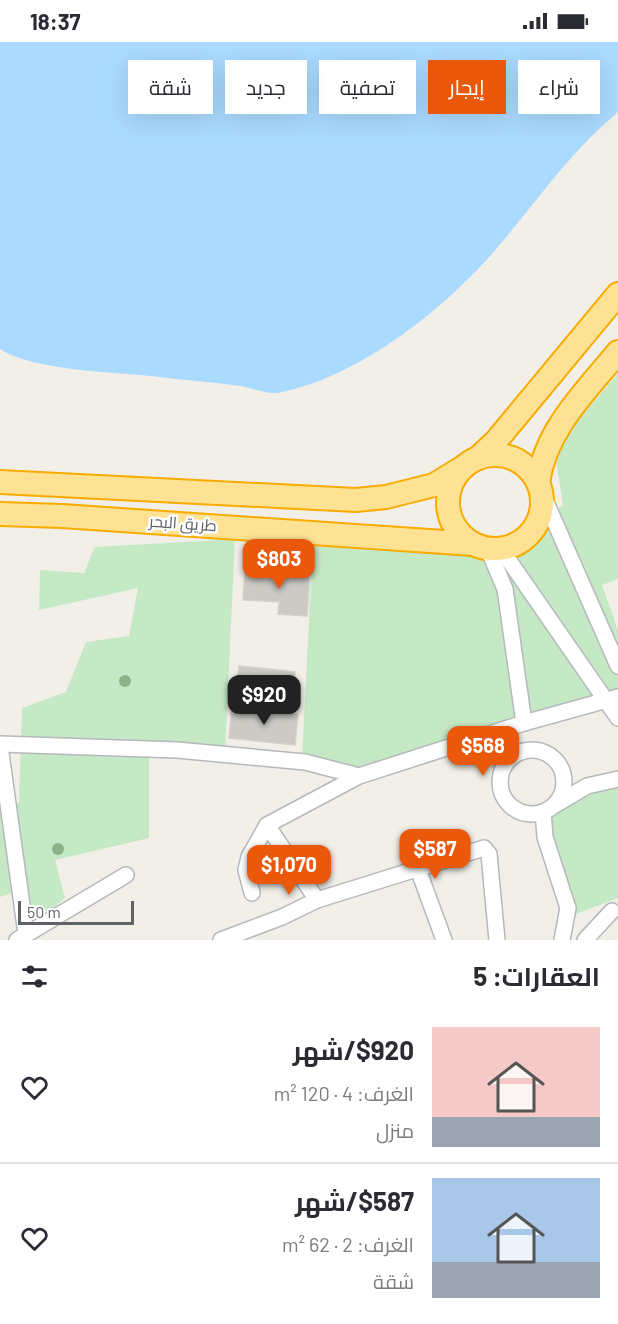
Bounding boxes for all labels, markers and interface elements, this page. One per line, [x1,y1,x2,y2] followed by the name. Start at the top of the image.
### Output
[30,8,81,34] text: 18:37
[128,60,213,114] chip: شقة
[225,60,307,114] chip: جديد
[319,60,416,114] chip: تصفية
[428,60,506,114] chip: إيجار
[518,60,600,114] chip: شراء
[148,511,217,536] street label: طريق البحر
[243,539,315,590] pin: $803
[257,546,301,570] text: $803
[228,675,300,726] pin: $920
[242,682,286,706] text: $920
[447,726,519,777] pin: $568
[461,733,505,757] text: $568
[399,829,471,880] pin: $587
[414,836,456,860] text: $587
[240,845,338,896] pin: $1,070
[261,852,317,876] text: $1,070
[18,898,134,926] scale bar
[27,902,61,921] text: 50 m
[18,960,51,993] icon: filters
[473,960,600,991] text: العقارات: 5
[293,1034,414,1065] text: $920/شهر
[480,1051,552,1123] icon: home
[18,1071,51,1104] icon: heart
[274,1081,414,1105] text: الغرف: 4 · 120 m²
[376,1118,414,1142] text: منزل
[295,1185,414,1216] text: $587/شهر
[480,1202,552,1274] icon: home
[18,1222,51,1255] icon: heart
[282,1232,414,1256] text: الغرف: 2 · 62 m²
[373,1269,414,1293] text: شقة

